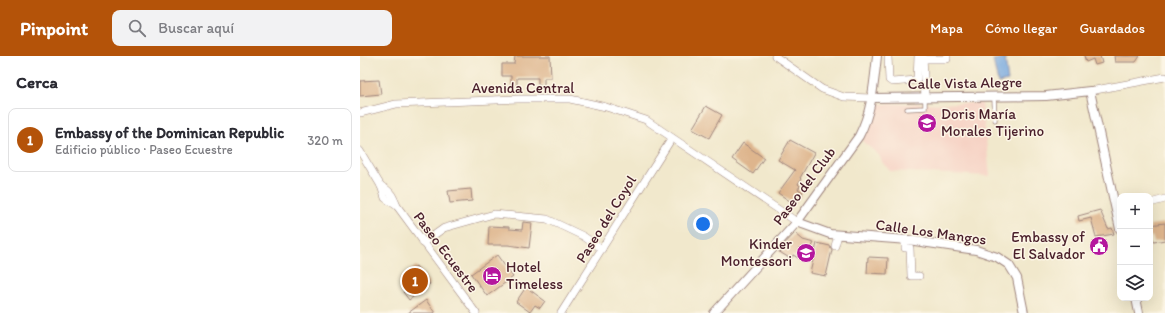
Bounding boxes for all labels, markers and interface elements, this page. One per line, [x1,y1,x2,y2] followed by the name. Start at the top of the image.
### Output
[112,10,392,46] search box
[20,17,88,40] text: Pinpoint
[126,17,148,39] icon: search
[158,19,234,37] text: Buscar aquí
[930,20,963,37] text: Mapa
[985,20,1057,37] text: Cómo llegar
[1079,20,1145,37] text: Guardados
[16,72,58,92] text: Cerca
[908,73,1022,93] street label: Calle Vista Alegre
[471,79,575,97] street label: Avenida Central
[941,105,1044,140] place label: Doris María Morales Tijerino
[916,112,938,134] school or university icon: Doris María Morales Tijerino
[55,124,284,142] text: Embassy of the Dominican Republic
[27,133,33,148] text: 1
[307,133,343,148] text: 320 m
[55,142,233,157] text: Edificio público · Paseo Ecuestre
[769,143,839,229] street label: Paseo del Club
[572,171,640,266] street label: Paseo del Coyol
[1117,193,1153,301] map controls
[1117,193,1153,229] button: +
[410,208,482,296] street label: Paseo Ecuestre
[693,214,713,234] your location
[874,215,988,249] street label: Calle Los Mangos
[1011,228,1085,263] place label: Embassy of El Salvador
[1117,229,1153,265] button: −
[721,235,792,270] place label: Kinder Montessori
[1088,235,1110,257] public building icon: Embassy of El Salvador
[795,242,817,264] school or university icon: Kinder Montessori
[506,258,563,293] place label: Hotel Timeless
[481,265,503,287] hotel icon: Hotel Timeless
[1117,265,1153,301] button: layers
[402,266,428,296] pin: 1

